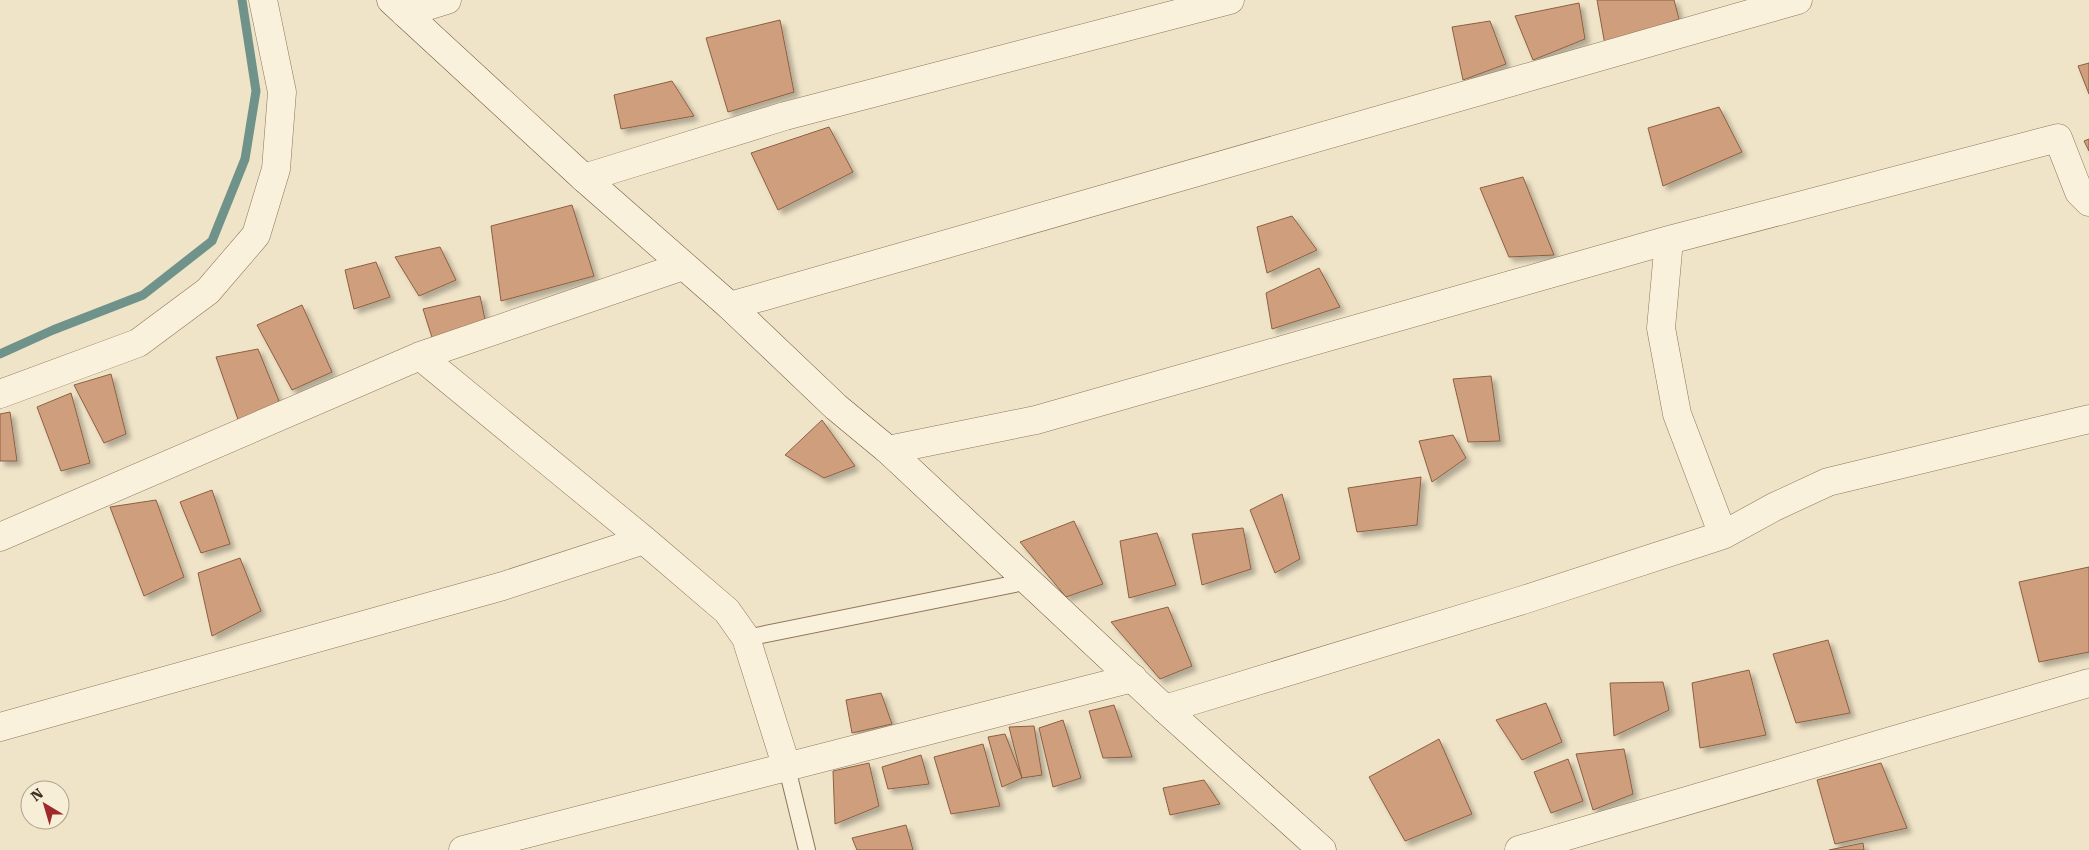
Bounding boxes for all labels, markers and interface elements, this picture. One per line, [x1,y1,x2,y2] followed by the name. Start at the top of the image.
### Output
[20,780,70,830] north arrow
[28,785,46,804] text: N

